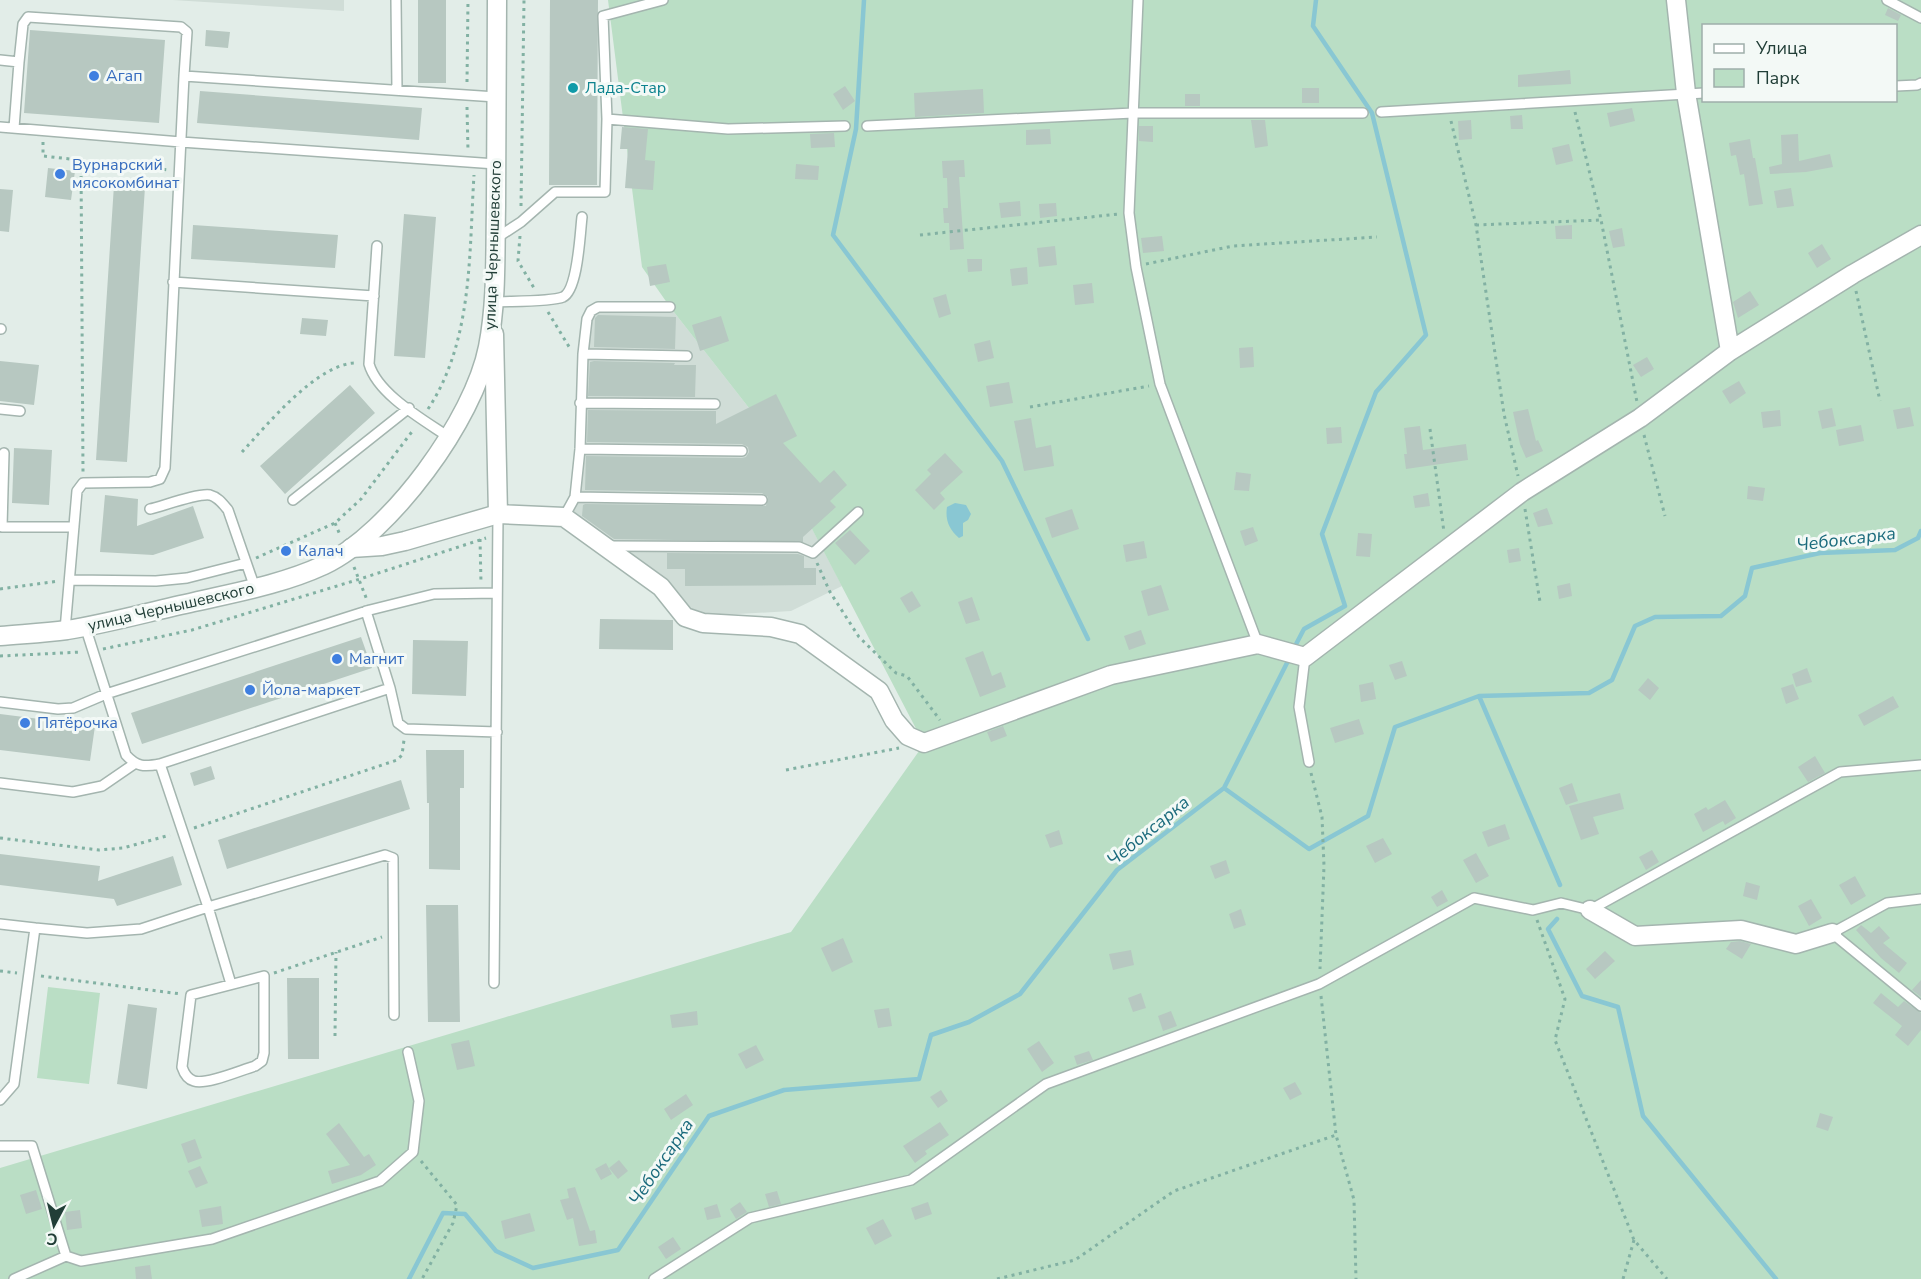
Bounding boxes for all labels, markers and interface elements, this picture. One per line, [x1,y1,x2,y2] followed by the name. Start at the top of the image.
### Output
[1702,24,1897,102] legend
[1755,36,1807,60] text: Улица
[106,65,143,87] place label: Агап
[1756,66,1800,90] text: Парк
[87,69,101,83] marker: Агап
[585,77,666,99] place label: Лада-Стар
[566,81,580,95] marker: Лада-Стар
[72,154,180,194] place label: Вурнарский мясокомбинат
[479,160,507,330] street label: улица Чернышевского
[53,167,67,181] marker: Вурнарский мясокомбинат
[1795,521,1897,557] water label: Чебоксарка
[298,540,344,562] place label: Калач
[279,544,293,558] marker: Калач
[86,577,256,637] street label: улица Чернышевского
[349,648,405,670] place label: Магнит
[330,652,344,666] marker: Магнит
[262,679,361,701] place label: Йола-маркет
[243,683,257,697] marker: Йола-маркет
[37,712,118,734] place label: Пятёрочка
[18,716,32,730] marker: Пятёрочка
[1102,790,1194,872] water label: Чебоксарка
[623,1114,699,1210] water label: Чебоксарка
[24,1195,84,1255] north arrow
[45,1227,59,1250] text: С

